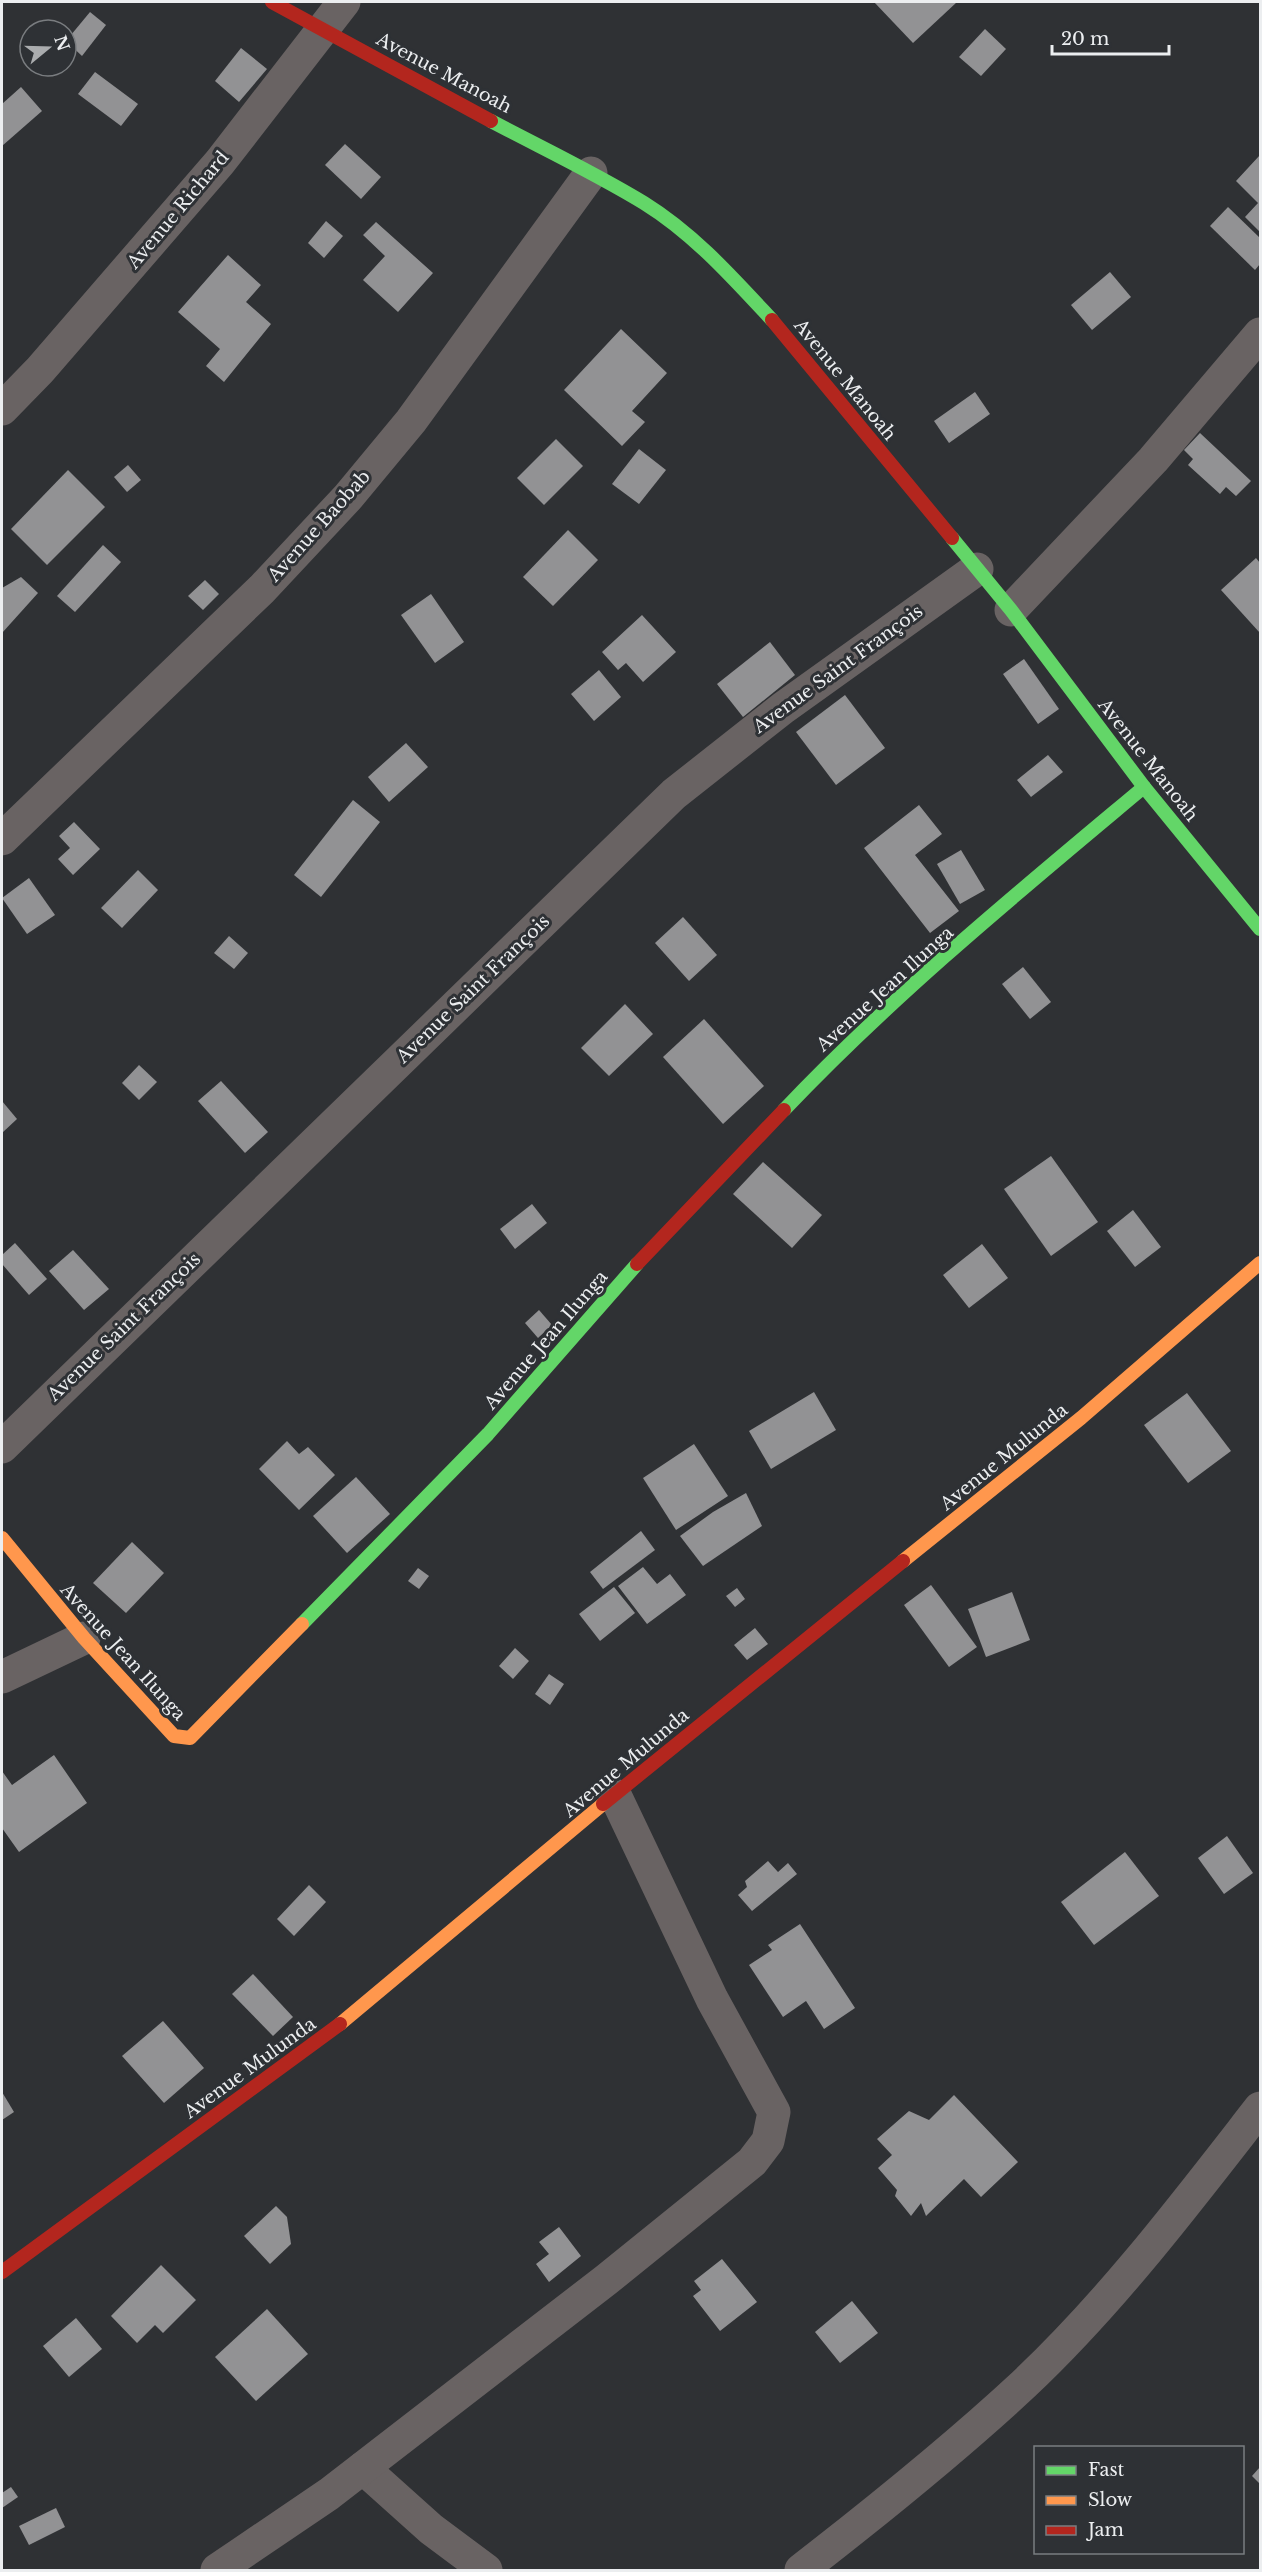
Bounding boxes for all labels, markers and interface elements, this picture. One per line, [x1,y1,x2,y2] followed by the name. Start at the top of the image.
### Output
[18,18,78,78] north arrow
[1052,18,1169,56] scale bar
[372,28,515,118] street label: Avenue Manoah
[1061,28,1109,50] text: 20 m
[50,33,74,53] text: N
[122,147,234,274] street label: Avenue Richard
[789,314,901,445] street label: Avenue Manoah
[262,466,375,587] street label: Avenue Baobab
[748,600,927,739] street label: Avenue Saint François
[1093,693,1203,826] street label: Avenue Manoah
[391,910,554,1069] street label: Avenue Saint François
[811,922,958,1057] street label: Avenue Jean Ilunga
[42,1248,205,1407] street label: Avenue Saint François
[479,1266,612,1415] street label: Avenue Jean Ilunga
[935,1399,1072,1516] street label: Avenue Mulunda
[55,1578,190,1725] street label: Avenue Jean Ilunga
[558,1704,693,1823] street label: Avenue Mulunda
[179,2013,320,2124] street label: Avenue Mulunda
[1034,2446,1244,2554] legend
[1088,2459,1125,2481] text: Fast
[1088,2489,1133,2511] text: Slow
[1086,2519,1124,2541] text: Jam

